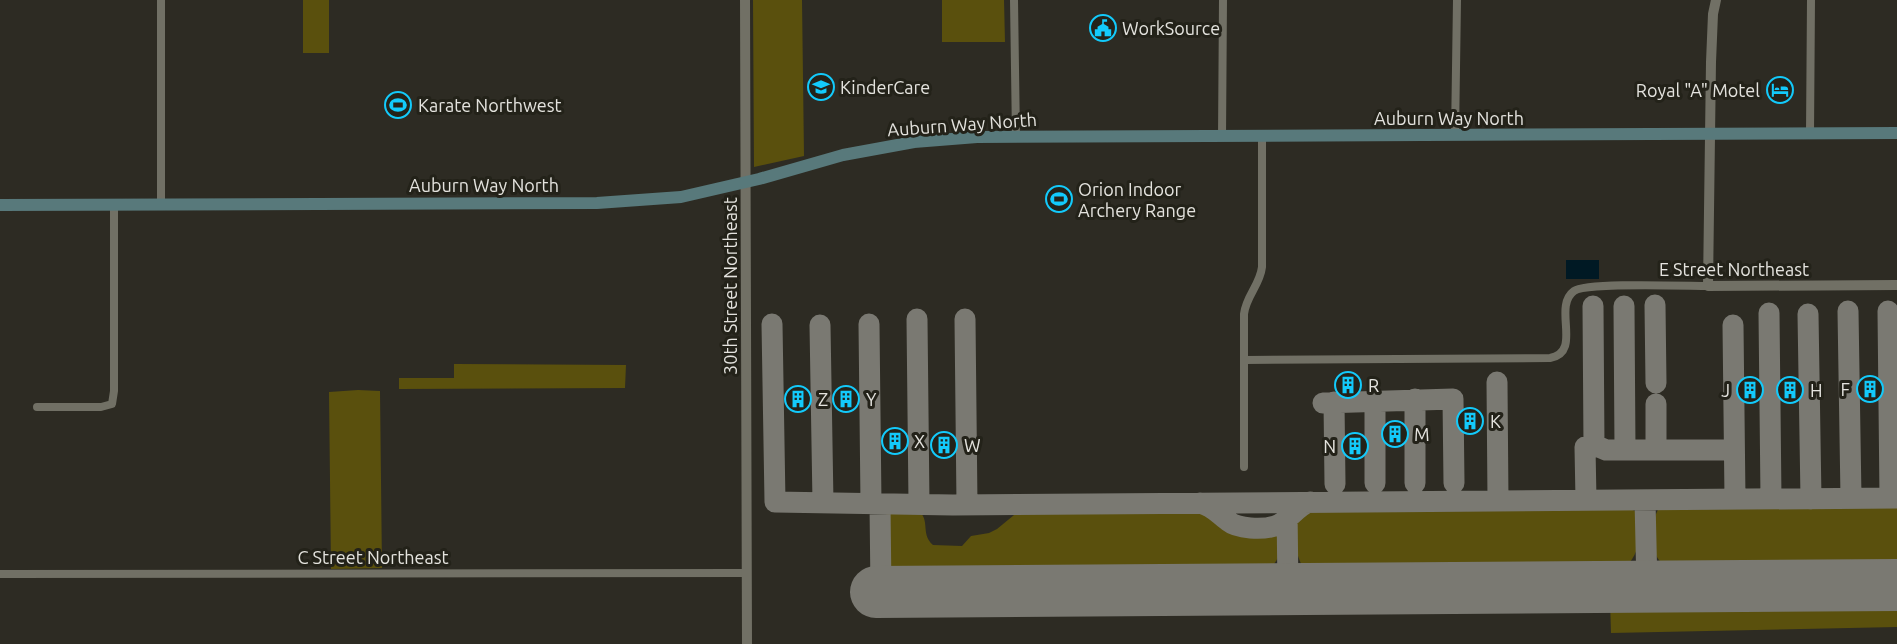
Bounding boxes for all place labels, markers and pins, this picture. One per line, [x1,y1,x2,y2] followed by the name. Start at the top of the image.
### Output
[1088,13,1118,43] public building icon: WorkSource
[1122,18,1220,38] place label: WorkSource
[806,72,836,102] school or university icon: KinderCare
[1765,75,1795,105] hotel icon: Royal "A" Motel
[840,77,930,97] place label: KinderCare
[1636,80,1760,100] place label: Royal "A" Motel
[383,90,413,120] sports icon: Karate Northwest
[418,95,562,115] place label: Karate Northwest
[1078,179,1196,220] place label: Orion Indoor Archery Range
[1044,184,1074,214] sports icon: Orion Indoor Archery Range
[1333,370,1363,400] building icon: R
[1855,374,1885,404] building icon: F
[1368,375,1379,395] place label: R
[1735,375,1765,405] building icon: J
[1775,375,1805,405] building icon: H
[1841,379,1850,399] place label: F
[1721,380,1730,400] place label: J
[1810,380,1823,400] place label: H
[783,384,813,414] building icon: Z
[831,384,861,414] building icon: Y
[818,389,828,409] place label: Z
[866,389,877,409] place label: Y
[1455,406,1485,436] building icon: K
[1490,411,1501,431] place label: K
[1380,419,1410,449] building icon: M
[1414,424,1430,444] place label: M
[880,426,910,456] building icon: X
[929,430,959,460] building icon: W
[914,431,925,451] place label: X
[1340,431,1370,461] building icon: N
[964,435,981,455] place label: W
[1323,436,1336,456] place label: N

